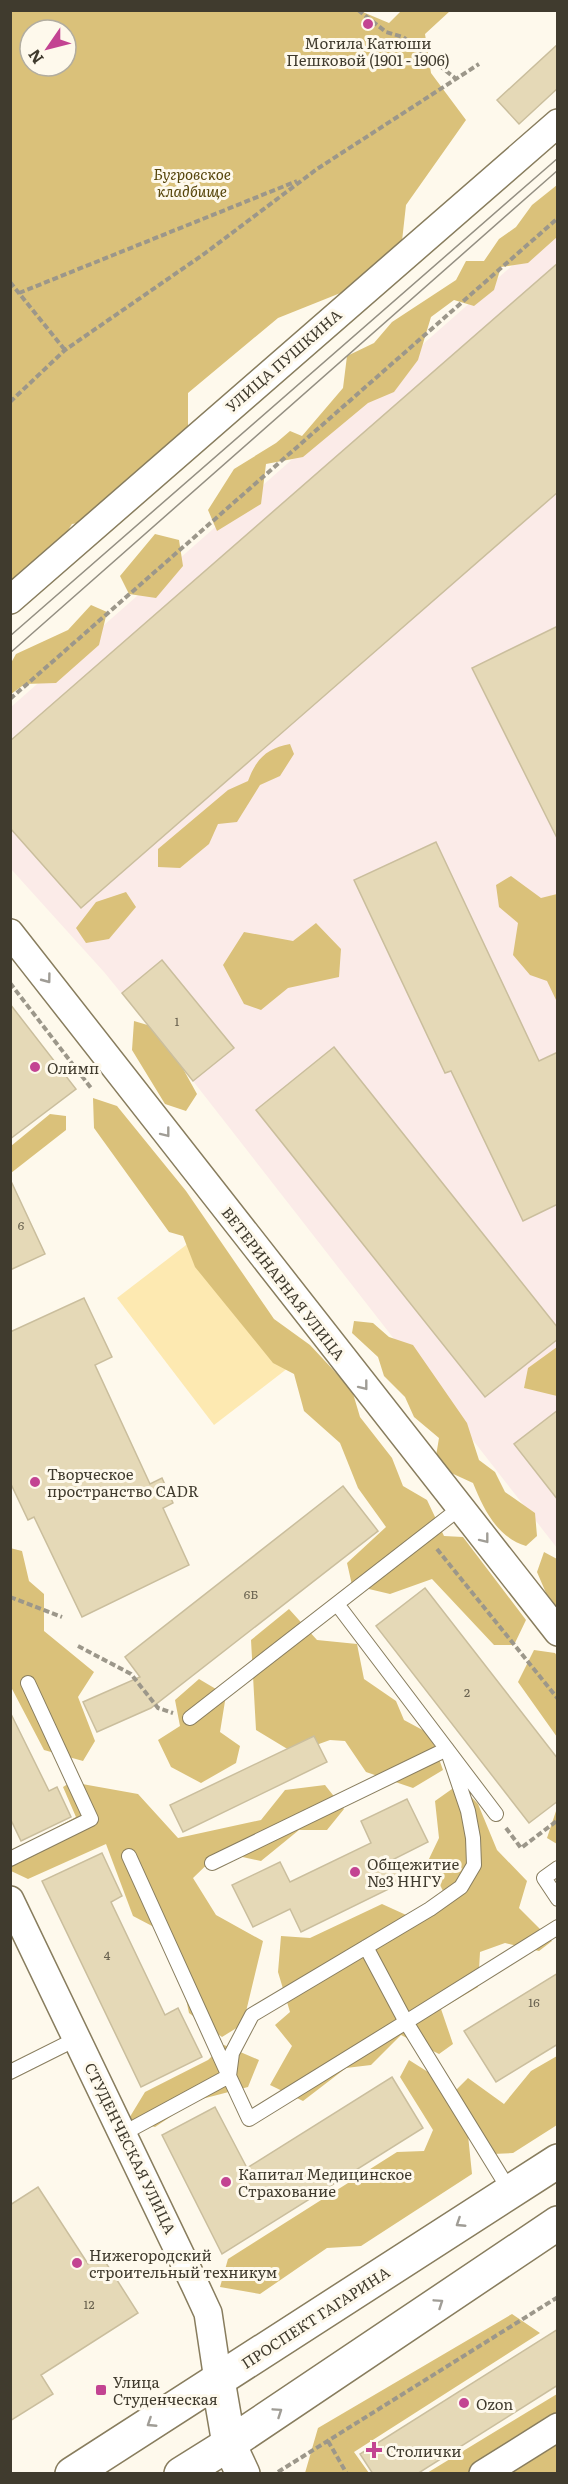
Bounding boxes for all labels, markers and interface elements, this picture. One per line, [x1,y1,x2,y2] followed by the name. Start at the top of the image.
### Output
[361,17,375,31] marker: Могила Катюши Пешковой (1901 - 1906)
[18,18,78,78] north arrow
[286,31,450,71] place label: Могила Катюши Пешковой (1901 - 1906)
[21,45,49,70] text: N
[153,162,231,202] park label: Бугровское кладбище
[220,303,346,417] street label: УЛИЦА ПУШКИНА
[40,972,51,983] one-way arrow
[175,1012,180,1030] house number: 1
[47,1056,99,1079] place label: Олимп
[28,1060,42,1074] marker: Олимп
[159,1126,170,1137] one-way arrow
[217,1201,351,1365] street label: ВЕТЕРИНАРНАЯ УЛИЦА
[18,1216,25,1234] house number: 6
[357,1379,368,1390] one-way arrow
[47,1462,199,1502] place label: Творческое пространство CADR
[28,1475,42,1489] marker: Творческое пространство CADR
[477,1532,488,1543] one-way arrow
[244,1585,258,1603] house number: 6Б
[464,1683,470,1701] house number: 2
[367,1852,459,1892] place label: Общежитие №3 ННГУ
[348,1865,362,1879] marker: Общежитие №3 ННГУ
[104,1946,111,1964] house number: 4
[528,1993,540,2011] house number: 16
[79,2058,183,2238] street label: СТУДЕНЧЕСКАЯ УЛИЦА
[238,2162,412,2202] place label: Капитал Медицинское Страхование
[219,2175,233,2189] marker: Капитал Медицинское Страхование
[456,2215,467,2226] one-way arrow
[89,2243,277,2283] place label: Нижегородский строительный техникум
[70,2256,84,2270] marker: Нижегородский строительный техникум
[236,2260,394,2374] street label: ПРОСПЕКТ ГАГАРИНА
[84,2295,94,2313] house number: 12
[433,2299,444,2310] one-way arrow
[113,2370,218,2410] place label: Улица Студенческая
[94,2383,108,2397] marker: Улица Студенческая
[476,2392,513,2415] place label: Ozon
[457,2396,471,2410] marker: Ozon
[271,2408,282,2419] one-way arrow
[147,2415,157,2427] one-way arrow
[386,2439,462,2462] place label: Столички
[367,2443,381,2457] marker: Столички

